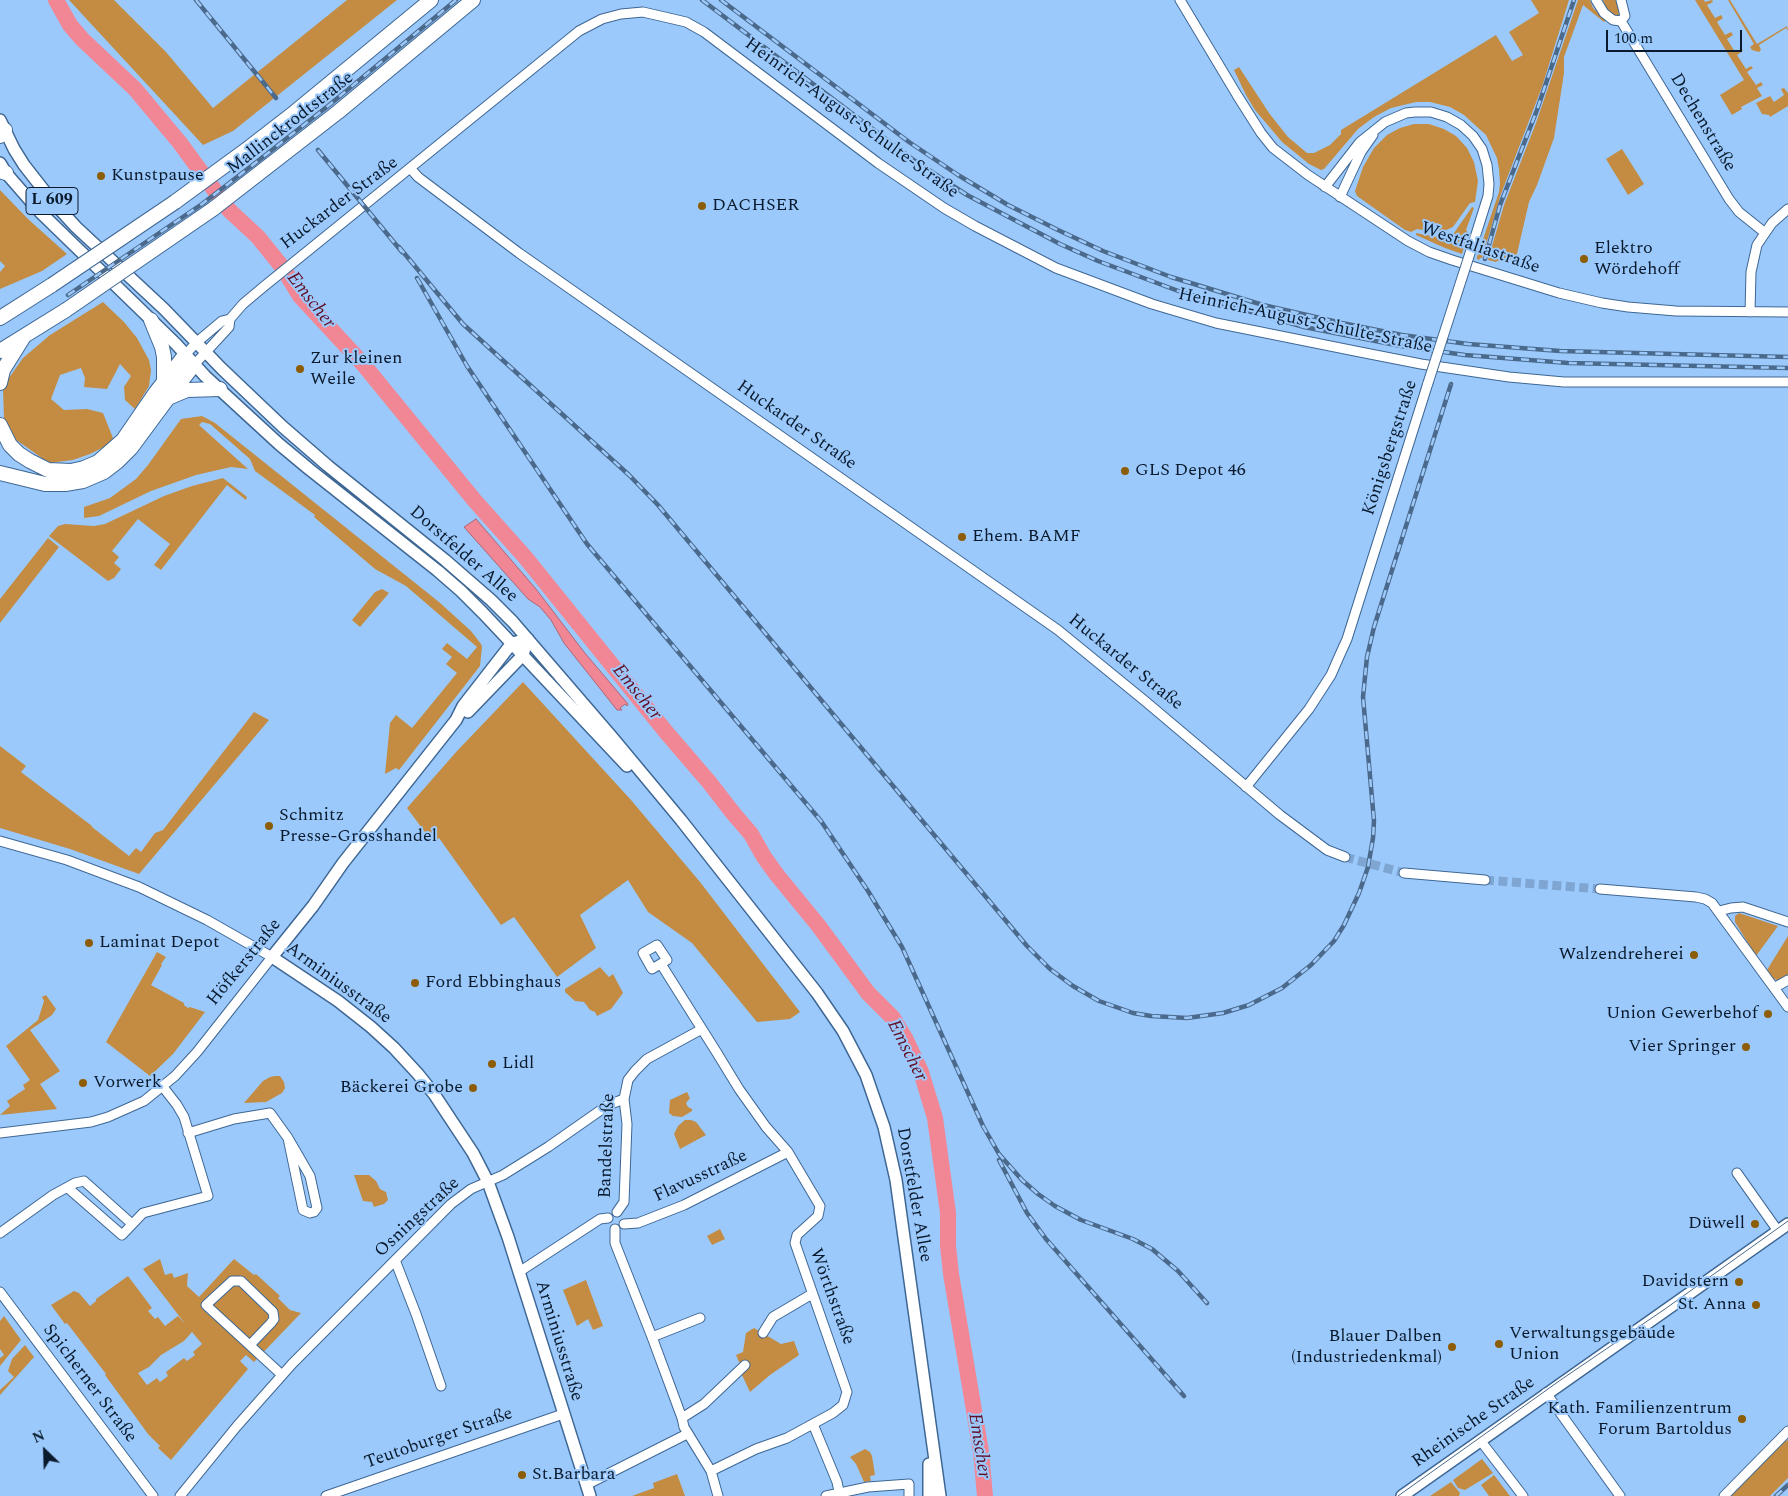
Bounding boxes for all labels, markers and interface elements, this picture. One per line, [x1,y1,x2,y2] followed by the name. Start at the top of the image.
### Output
[1608,20,1744,52] scale bar
[1614,27,1653,50] text: 100 m
[740,34,962,204] street label: Heinrich-August-Schulte-Straße
[223,68,359,180] street label: Mallinckrodtstraße
[1664,70,1740,176] street label: Dechenstraße
[277,153,403,255] street label: Huckarder Straße
[111,165,204,187] place label: Kunstpause
[95,170,107,182] marker: Kunstpause
[26,188,78,215] road number: L 609
[712,195,799,217] place label: DACHSER
[696,200,708,212] marker: DACHSER
[1418,219,1542,279] street label: Westfaliastraße
[1594,238,1679,280] place label: Elektro Wördehoff
[1578,253,1590,265] marker: Elektro Wördehoff
[281,268,339,334] water label: Emscher
[1176,284,1434,360] street label: Heinrich-August-Schulte-Straße
[310,348,403,390] place label: Zur kleinen Weile
[294,363,306,375] marker: Zur kleinen Weile
[732,377,860,475] street label: Huckarder Straße
[1359,378,1423,518] street label: Königsbergstraße
[1135,460,1246,482] place label: GLS Depot 46
[1119,465,1131,477] marker: GLS Depot 46
[404,502,522,608] street label: Dorstfelder Allee
[972,526,1081,548] place label: Ehem. BAMF
[956,531,968,543] marker: Ehem. BAMF
[1063,610,1187,716] street label: Huckarder Straße
[606,660,666,726] water label: Emscher
[279,805,437,848] place label: Schmitz Presse-Grosshandel
[263,820,275,832] marker: Schmitz Presse-Grosshandel
[203,915,287,1011] street label: Höfkerstraße
[99,932,219,954] place label: Laminat Depot
[83,937,95,949] marker: Laminat Depot
[281,938,395,1030] street label: Arminiusstraße
[1558,944,1684,966] place label: Walzendreherei
[1688,949,1700,961] marker: Walzendreherei
[425,972,561,994] place label: Ford Ebbinghaus
[409,977,421,989] marker: Ford Ebbinghaus
[1606,1003,1758,1025] place label: Union Gewerbehof
[1762,1008,1774,1020] marker: Union Gewerbehof
[881,1016,931,1086] water label: Emscher
[1628,1036,1736,1058] place label: Vier Springer
[1740,1041,1752,1053] marker: Vier Springer
[502,1053,534,1075] place label: Lidl
[486,1058,498,1070] marker: Lidl
[93,1072,162,1094] place label: Vorwerk
[77,1077,89,1089] marker: Vorwerk
[340,1077,463,1099] place label: Bäckerei Grobe
[467,1082,479,1094] marker: Bäckerei Grobe
[595,1093,621,1199] street label: Bandelstraße
[890,1126,936,1264] street label: Dorstfelder Allee
[651,1146,751,1208] street label: Flavusstraße
[371,1173,465,1263] street label: Osningstraße
[1688,1213,1745,1235] place label: Düwell
[1749,1218,1761,1230] marker: Düwell
[804,1246,858,1348] street label: Wörthstraße
[1642,1271,1729,1293] place label: Davidstern
[1733,1276,1745,1288] marker: Davidstern
[529,1278,587,1404] street label: Arminiusstraße
[1678,1294,1746,1316] place label: St. Anna
[1750,1299,1762,1311] marker: St. Anna
[37,1320,141,1448] street label: Spicherner Straße
[1509,1323,1675,1366] place label: Verwaltungsgebäude Union
[1291,1326,1442,1368] place label: Blauer Dalben (Industriedenkmal)
[1493,1338,1505,1350] marker: Verwaltungsgebäude Union
[1446,1341,1458,1353] marker: Blauer Dalben (Industriedenkmal)
[1408,1373,1540,1473] street label: Rheinische Straße
[1547,1398,1732,1440] place label: Kath. Familienzentrum Forum Bartoldus
[362,1403,516,1475] street label: Teutoburger Straße
[962,1412,994,1480] water label: Emscher
[1736,1413,1748,1425] marker: Kath. Familienzentrum Forum Bartoldus
[29,1425,48,1449] text: N
[20,1426,70,1476] north arrow
[532,1464,616,1486] place label: St.Barbara
[516,1469,528,1481] marker: St.Barbara

